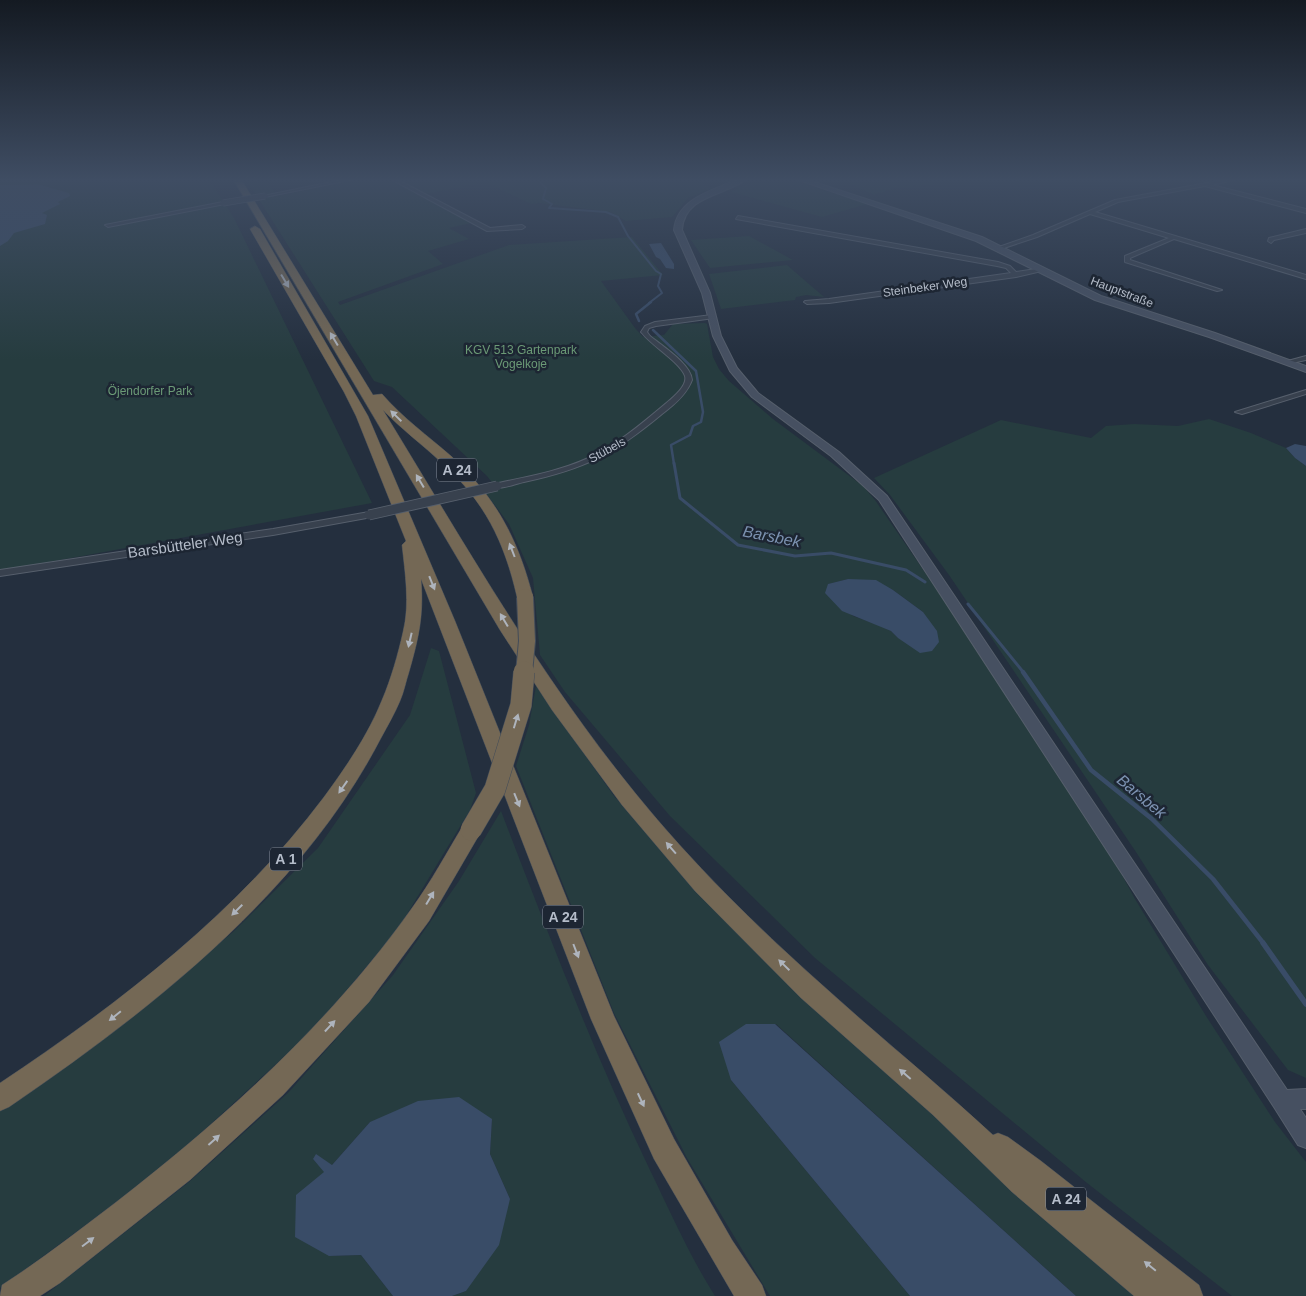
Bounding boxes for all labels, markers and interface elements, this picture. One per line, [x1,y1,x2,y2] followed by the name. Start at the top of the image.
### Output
[882,274,968,300] street label: Steinbeker Weg
[1089,274,1156,310] street label: Hauptstraße
[280,275,289,288] one-way arrow
[329,332,338,345] one-way arrow
[465,343,578,371] park label: KGV 513 Gartenpark Vogelkoje
[108,384,193,398] park label: Öjendorfer Park
[390,410,402,422] one-way arrow
[586,434,628,466] street label: Stübels
[437,458,477,482] road number: A 24
[415,474,424,488] one-way arrow
[741,523,803,551] water label: Barsbek
[126,528,243,561] street label: Barsbütteler Weg
[508,542,516,557] one-way arrow
[429,576,436,591] one-way arrow
[499,614,508,627] one-way arrow
[406,632,414,647] one-way arrow
[513,714,521,729] one-way arrow
[1114,771,1170,822] water label: Barsbek
[338,780,348,794] one-way arrow
[514,792,521,807] one-way arrow
[666,842,677,855] one-way arrow
[270,848,302,871] road number: A 1
[426,892,435,905] one-way arrow
[231,904,243,916] one-way arrow
[543,906,583,929] road number: A 24
[572,944,580,959] one-way arrow
[779,959,791,971] one-way arrow
[108,1011,121,1022] one-way arrow
[324,1020,336,1032] one-way arrow
[899,1069,911,1080] one-way arrow
[637,1093,645,1107] one-way arrow
[208,1134,220,1146] one-way arrow
[1046,1188,1086,1210] road number: A 24
[81,1237,95,1247] one-way arrow
[1144,1260,1157,1271] one-way arrow

